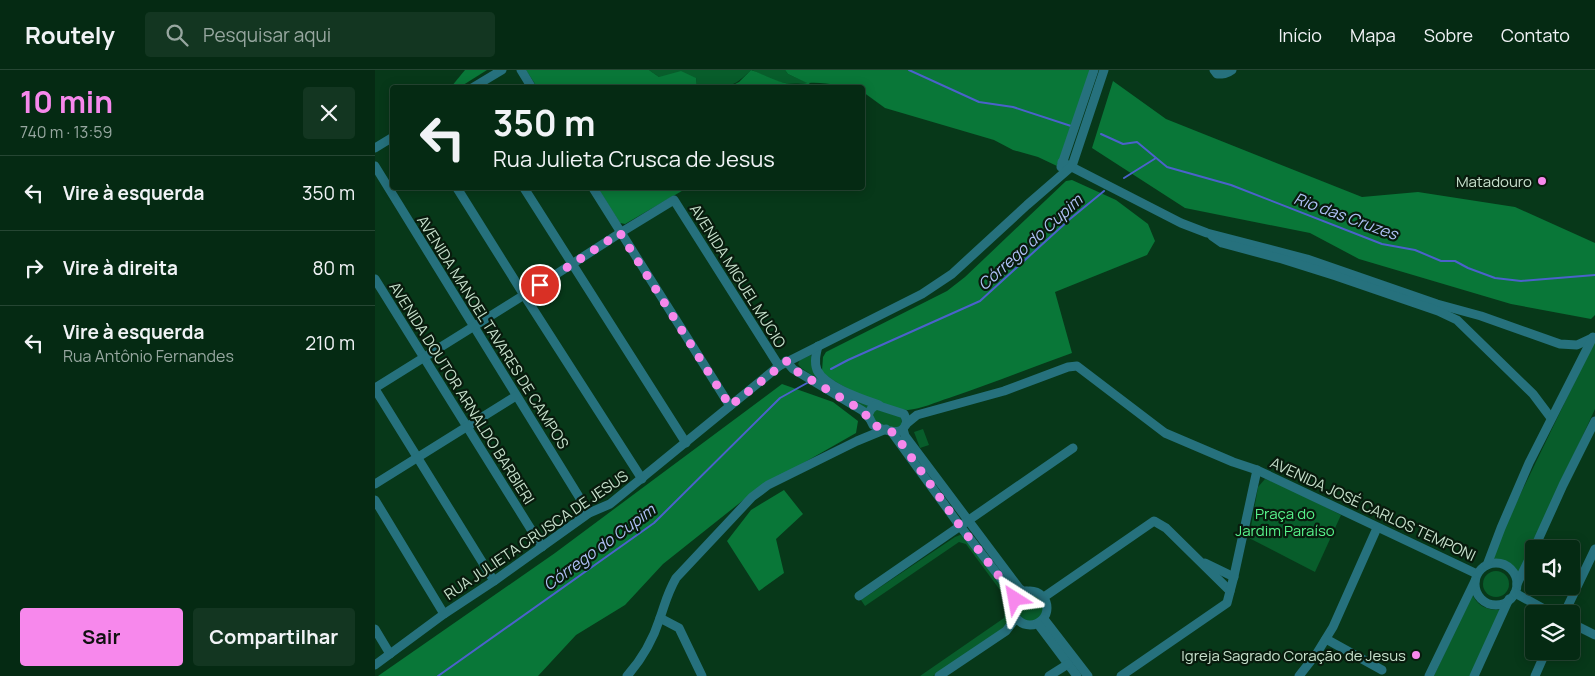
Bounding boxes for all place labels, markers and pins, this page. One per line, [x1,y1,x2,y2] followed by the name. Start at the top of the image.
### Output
[1456,171,1532,192] place label: Matadouro
[1536,175,1548,187] marker: Matadouro
[519,264,561,306] pin
[1181,645,1406,666] place label: Igreja Sagrado Coração de Jesus
[1410,649,1422,661] marker: Igreja Sagrado Coração de Jesus

